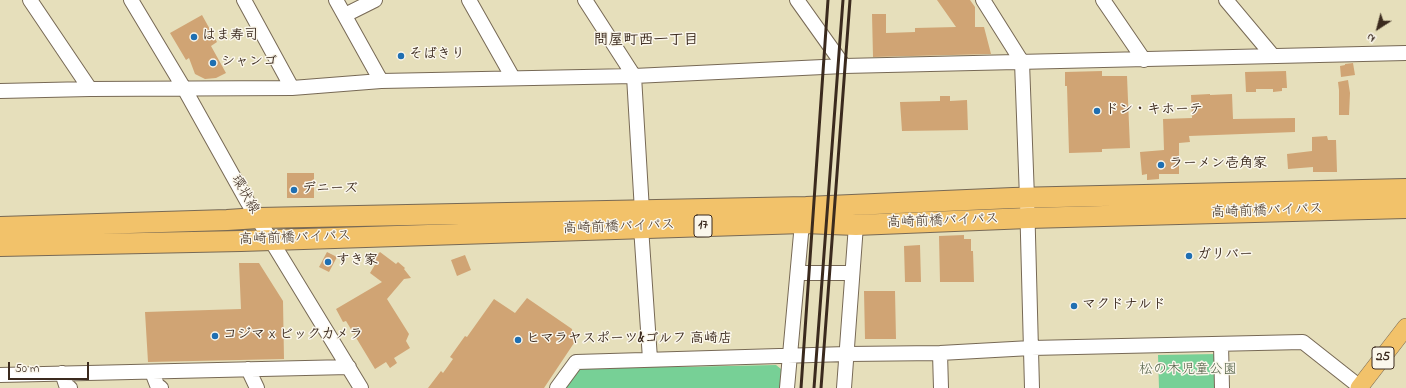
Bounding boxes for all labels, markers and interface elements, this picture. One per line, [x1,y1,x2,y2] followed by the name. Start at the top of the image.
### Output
[1358,8,1398,48] north arrow
[202,29,258,45] place label: はま寿司
[1363,29,1379,46] text: N
[189,32,199,42] marker: はま寿司
[594,33,698,51] district label: 問屋町西一丁目
[409,48,465,64] place label: そばきり
[396,51,406,61] marker: そばきり
[221,55,277,71] place label: シャンゴ
[208,58,218,68] marker: シャンゴ
[1105,103,1203,119] place label: ドン・キホーテ
[1092,106,1102,116] marker: ドン・キホーテ
[1169,157,1267,173] place label: ラーメン壱角家
[1156,160,1166,170] marker: ラーメン壱角家
[226,173,262,217] street label: 環状線
[302,182,358,198] place label: デニーズ
[289,185,299,195] marker: デニーズ
[1211,202,1323,222] street label: 高崎前橋バイパス
[887,212,999,232] street label: 高崎前橋バイパス
[694,215,712,237] road number: 17
[563,218,675,238] street label: 高崎前橋バイパス
[239,229,351,249] street label: 高崎前橋バイパス
[1197,248,1253,264] place label: ガリバー
[1184,251,1194,261] marker: ガリバー
[336,254,378,270] place label: すき家
[323,257,333,267] marker: すき家
[1082,298,1166,314] place label: マクドナルド
[1069,301,1079,311] marker: マクドナルド
[223,328,363,344] place label: コジマｘビックカメラ
[210,331,220,341] marker: コジマｘビックカメラ
[526,332,732,348] place label: ヒマラヤスポーツ&ゴルフ 高崎店
[513,335,523,345] marker: ヒマラヤスポーツ&ゴルフ 高崎店
[1372,347,1394,369] road number: 25
[10,354,91,380] scale bar
[15,360,39,378] text: 50 m
[1139,363,1237,379] park label: 松の木児童公園

